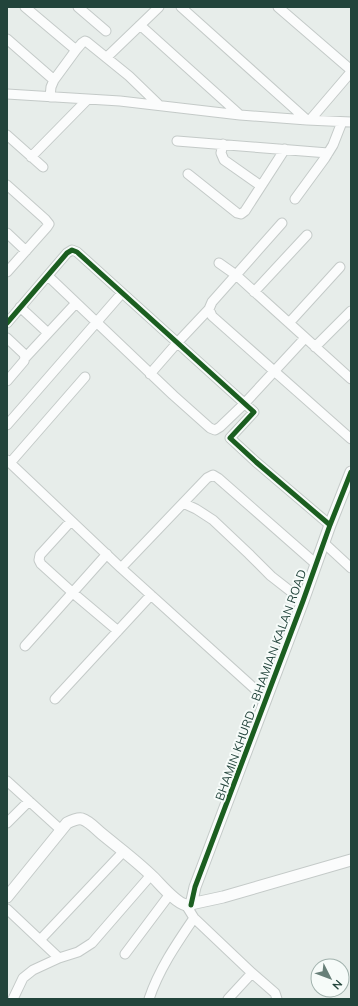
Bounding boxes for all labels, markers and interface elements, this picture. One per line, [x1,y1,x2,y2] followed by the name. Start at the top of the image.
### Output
[212,567,309,802] street label: BHAMIN KHURD - BHAMIAN KALAN ROAD
[310,958,350,998] north arrow
[329,977,345,992] text: N

